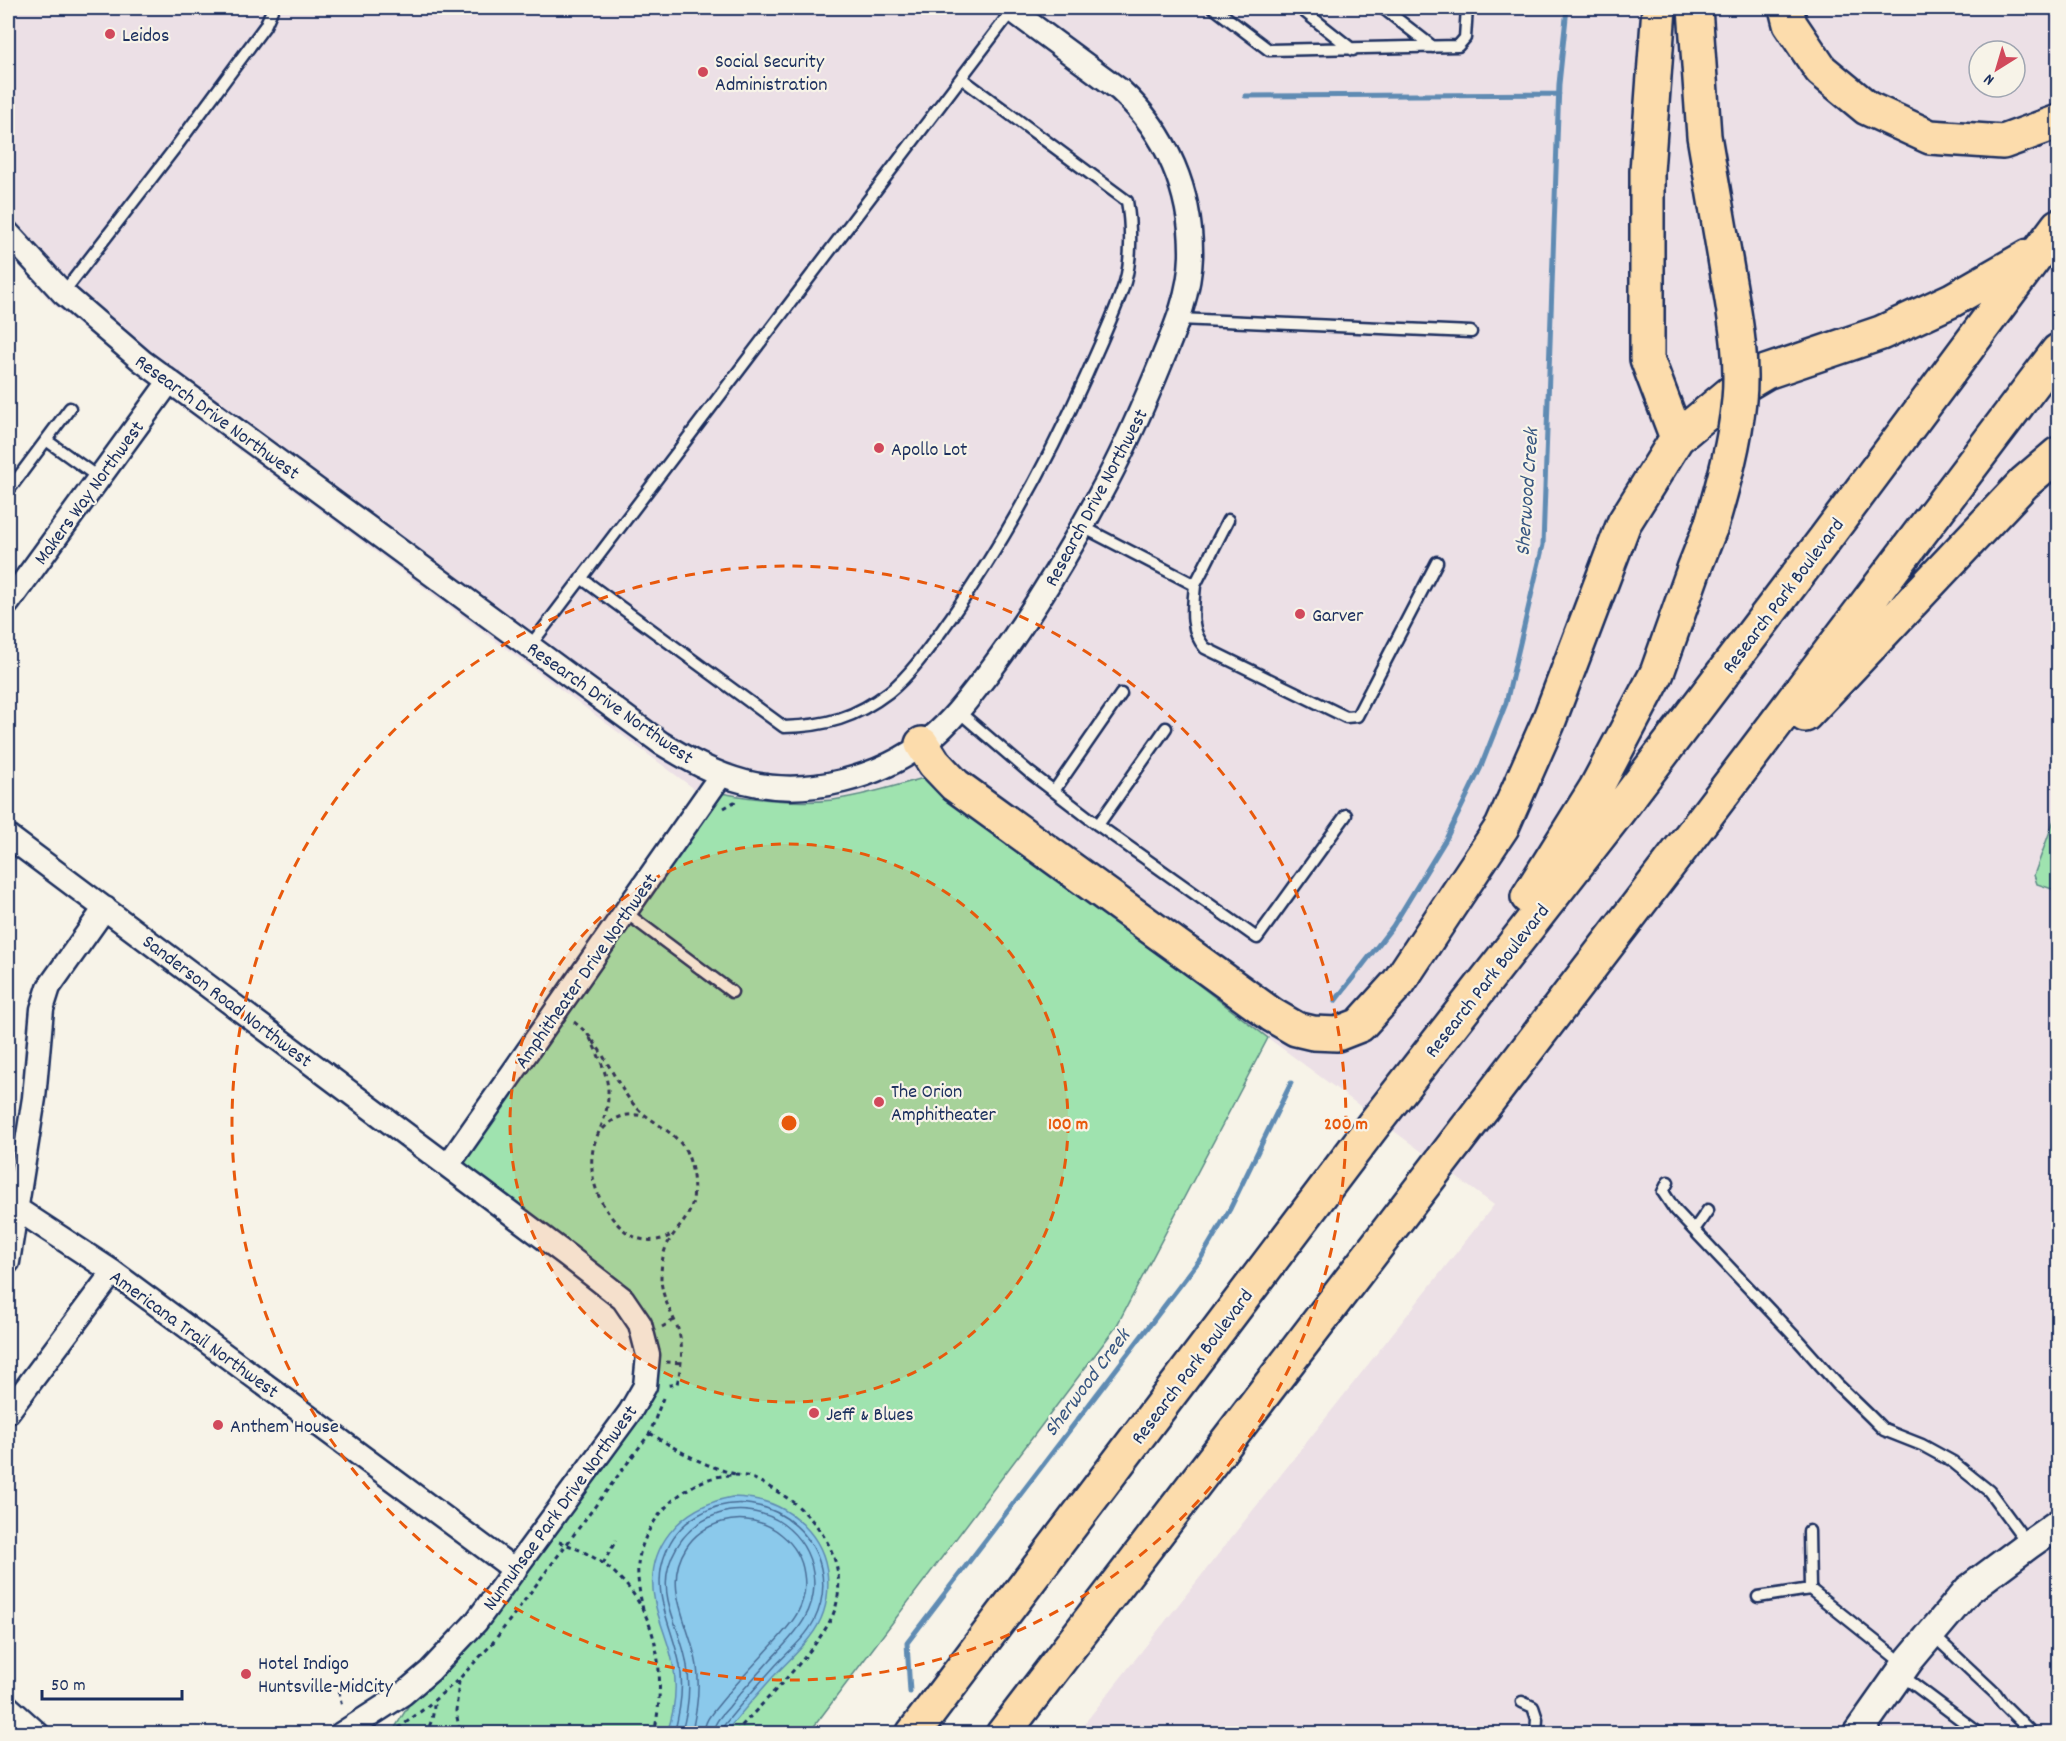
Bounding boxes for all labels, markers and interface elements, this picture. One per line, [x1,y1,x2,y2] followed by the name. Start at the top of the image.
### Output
[122,23,169,51] place label: Leidos
[103,27,117,41] marker: Leidos
[1967,39,2027,99] north arrow
[715,49,827,100] place label: Social Security Administration
[696,65,710,79] marker: Social Security Administration
[1979,67,2000,91] text: N
[128,349,304,488] street label: Research Drive Northwest
[1039,405,1156,592] street label: Research Drive Northwest
[28,416,152,572] street label: Makers Way Northwest
[1510,425,1549,557] water label: Sherwood Creek
[891,437,968,465] place label: Apollo Lot
[872,441,886,455] marker: Apollo Lot
[1717,513,1852,680] street label: Research Park Boulevard
[1312,603,1364,631] place label: Garver
[1293,607,1307,621] marker: Garver
[520,636,698,773] street label: Research Drive Northwest
[509,868,666,1075] street label: Amphitheater Drive Northwest
[1419,899,1557,1065] street label: Research Park Boulevard
[135,929,317,1076] street label: Sanderson Road Northwest
[891,1079,997,1130] place label: The Orion Amphitheater
[872,1095,886,1109] marker: The Orion Amphitheater
[779,1113,799,1133] centre of rings
[1048,1113,1088,1138] text: 100 m
[1324,1113,1368,1138] text: 200 m
[103,1264,284,1406] street label: Americana Trail Northwest
[1126,1284,1261,1451] street label: Research Park Boulevard
[1038,1322,1140,1444] water label: Sherwood Creek
[477,1400,646,1617] street label: Nunnuhsae Park Drive Northwest
[826,1402,914,1430] place label: Jeff & Blues
[807,1406,821,1420] marker: Jeff & Blues
[230,1414,339,1442] place label: Anthem House
[211,1418,225,1432] marker: Anthem House
[258,1651,394,1702] place label: Hotel Indigo Huntsville-MidCity
[42,1663,182,1701] scale bar
[239,1667,253,1681] marker: Hotel Indigo Huntsville-MidCity
[51,1674,86,1699] text: 50 m

